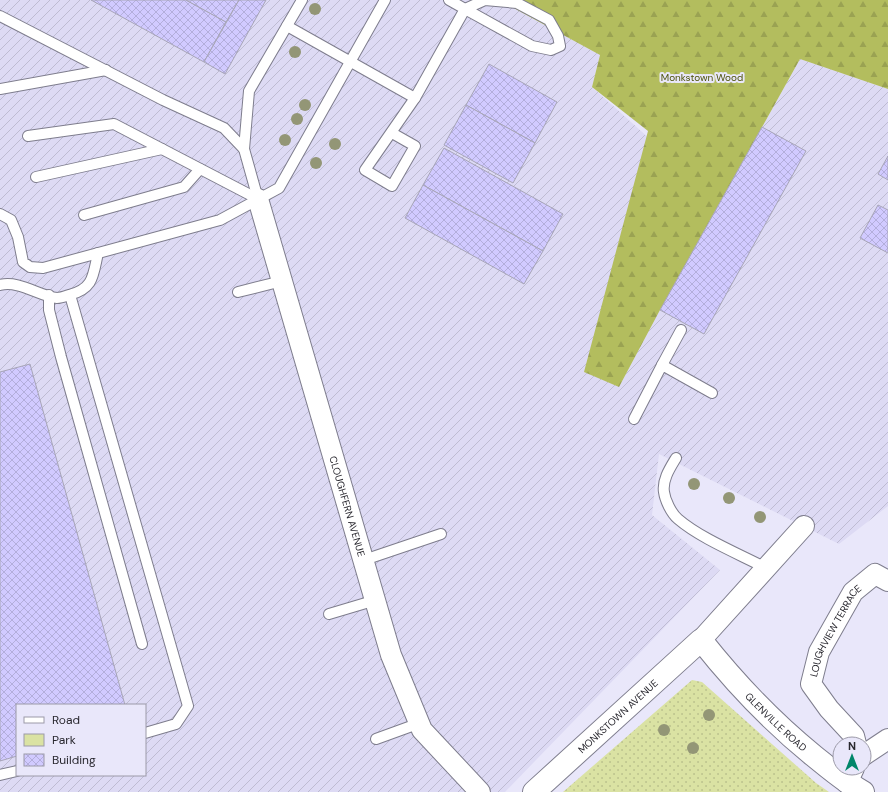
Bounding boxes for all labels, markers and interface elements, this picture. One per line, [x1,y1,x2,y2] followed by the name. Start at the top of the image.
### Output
[661,71,743,84] park label: Monkstown Wood
[327,454,369,558] street label: CLOUGHFERN AVENUE
[807,581,864,678] street label: LOUGHVIEW TERRACE
[575,676,661,756] street label: MONKSTOWN AVENUE
[743,689,810,754] street label: GLENVILLE ROAD
[16,704,146,776] legend
[52,712,80,728] text: Road
[52,732,76,748] text: Park
[832,736,872,776] north arrow
[848,739,856,753] text: N
[52,752,96,768] text: Building

